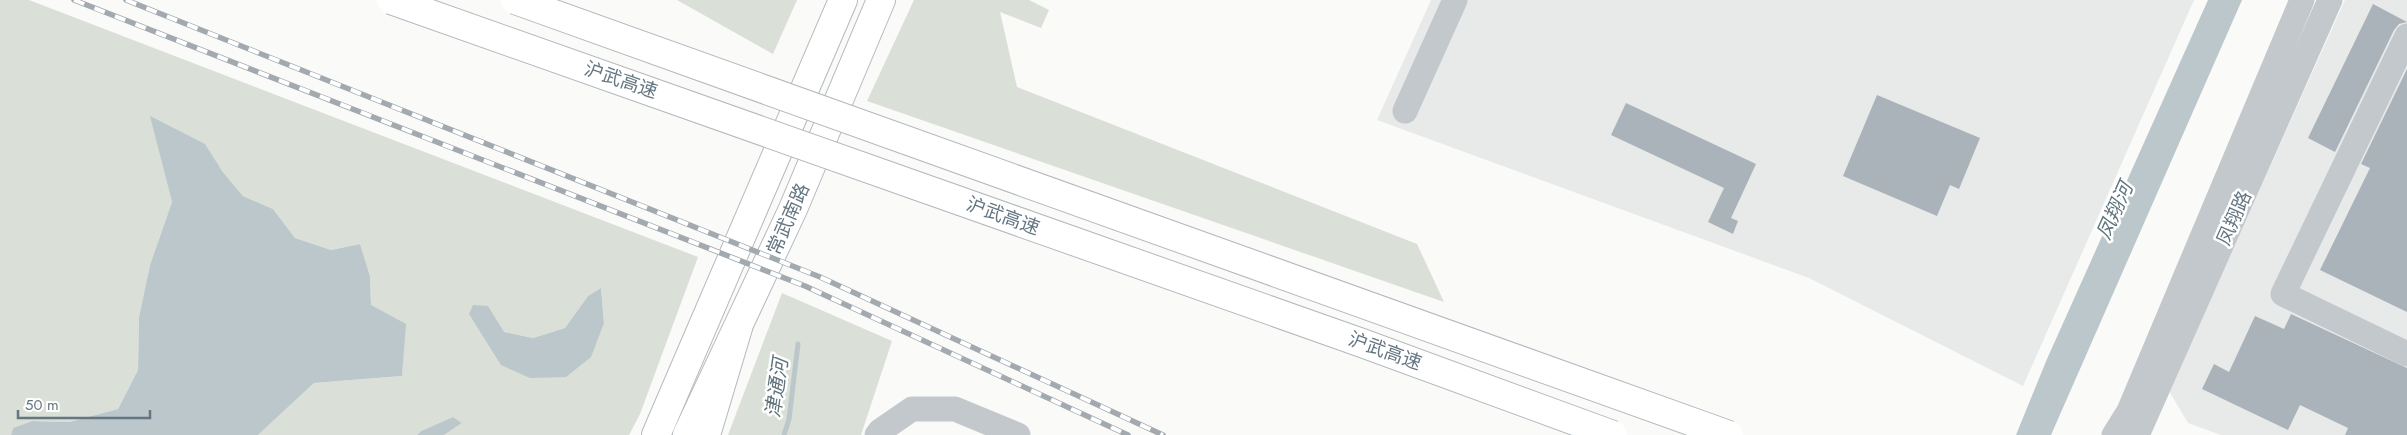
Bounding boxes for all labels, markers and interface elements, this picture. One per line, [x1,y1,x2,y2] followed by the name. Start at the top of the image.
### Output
[581,55,661,105] street label: 沪武高速
[2090,174,2142,244] water label: 凤翔河
[760,179,816,259] street label: 常武南路
[2210,186,2258,250] street label: 凤翔路
[963,190,1043,242] street label: 沪武高速
[1345,325,1425,377] street label: 沪武高速
[758,352,796,420] water label: 津通河
[18,388,150,420] scale bar
[25,394,59,416] text: 50 m

